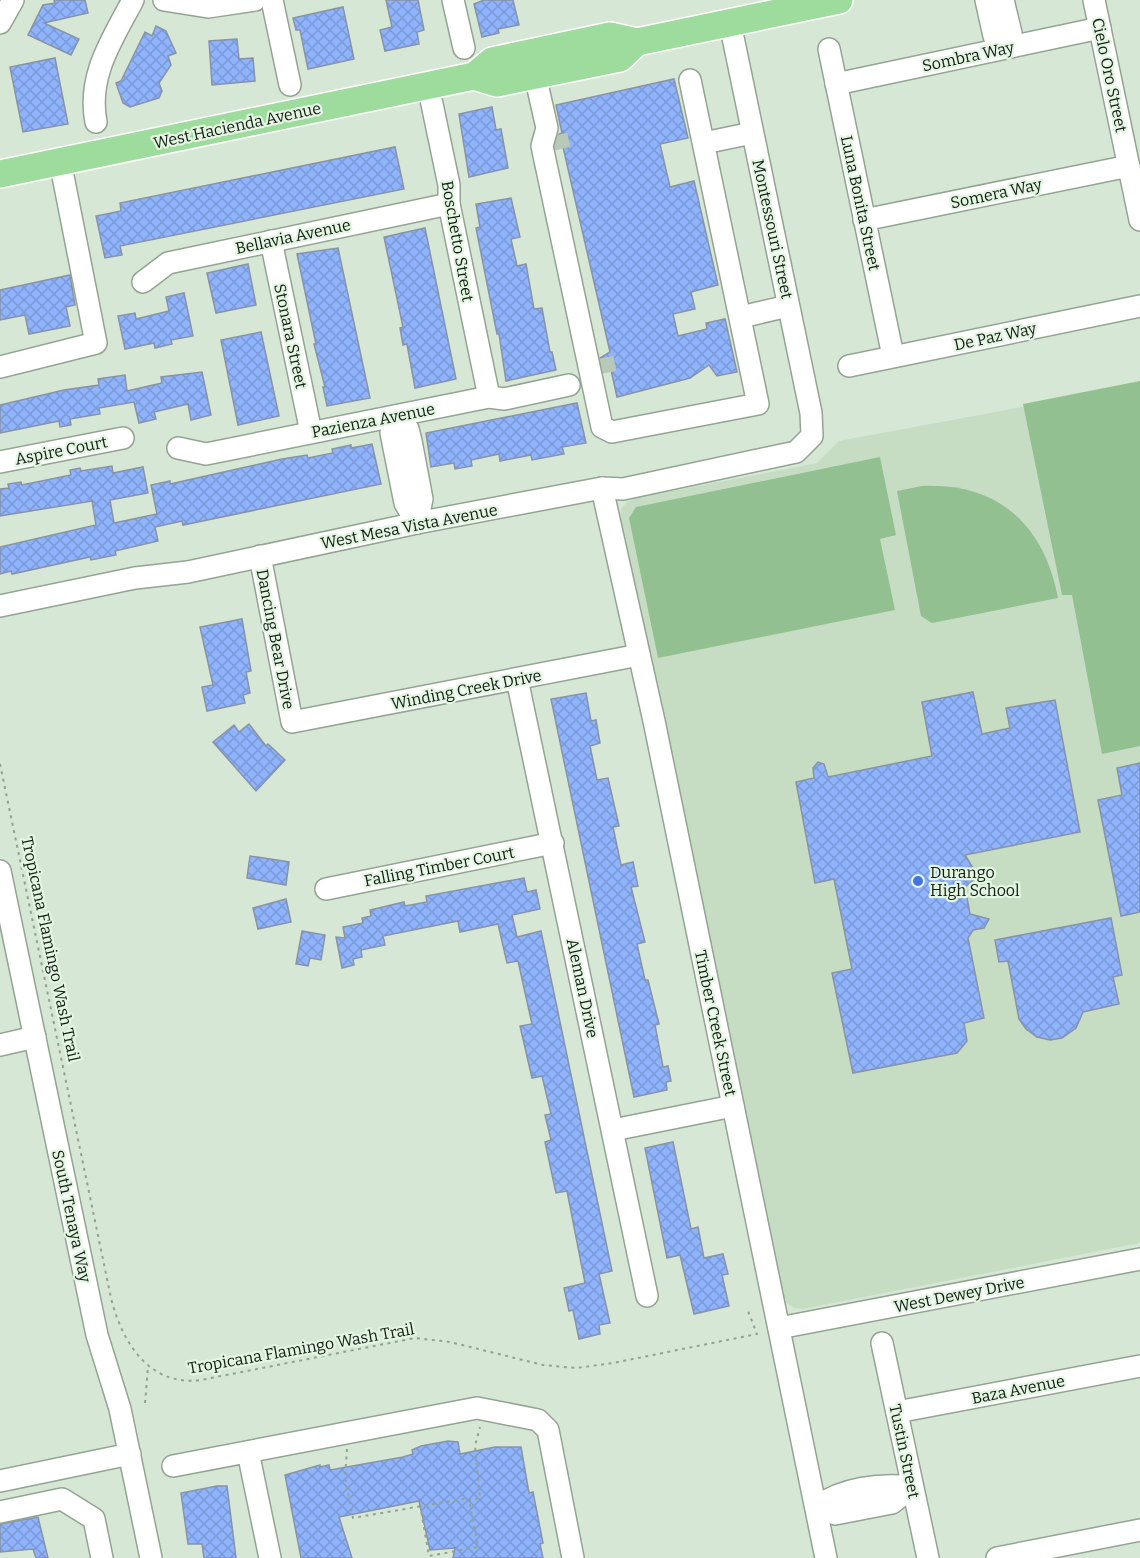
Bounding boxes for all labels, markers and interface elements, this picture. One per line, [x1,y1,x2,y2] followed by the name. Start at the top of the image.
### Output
[1088,16,1131,134] street label: Cielo Oro Street
[920,37,1016,75] street label: Sombra Way
[152,98,323,153] street label: West Hacienda Avenue
[837,134,884,273] street label: Luna Bonita Street
[748,158,797,301] street label: Montessouri Street
[949,174,1044,212] street label: Somera Way
[438,179,478,303] street label: Boschetto Street
[234,215,352,258] street label: Bellavia Avenue
[270,282,311,390] street label: Stonara Street
[952,318,1039,355] street label: De Paz Way
[310,399,436,442] street label: Pazienza Avenue
[13,432,109,469] street label: Aspire Court
[319,500,499,553] street label: West Mesa Vista Avenue
[253,567,298,711] street label: Dancing Bear Drive
[389,666,543,713] street label: Winding Creek Drive
[17,835,84,1064] street label: Tropicana Flamingo Wash Trail
[362,843,516,890] street label: Falling Timber Court
[930,863,1020,900] place label: Durango High School
[911,874,925,888] marker: Durango High School
[563,937,602,1040] street label: Aleman Drive
[691,948,740,1098] street label: Timber Creek Street
[48,1148,95,1285] street label: South Tenaya Way
[892,1273,1026,1316] street label: West Dewey Drive
[186,1319,416,1378] street label: Tropicana Flamingo Wash Trail
[970,1371,1066,1408] street label: Baza Avenue
[885,1402,924,1500] street label: Tustin Street

